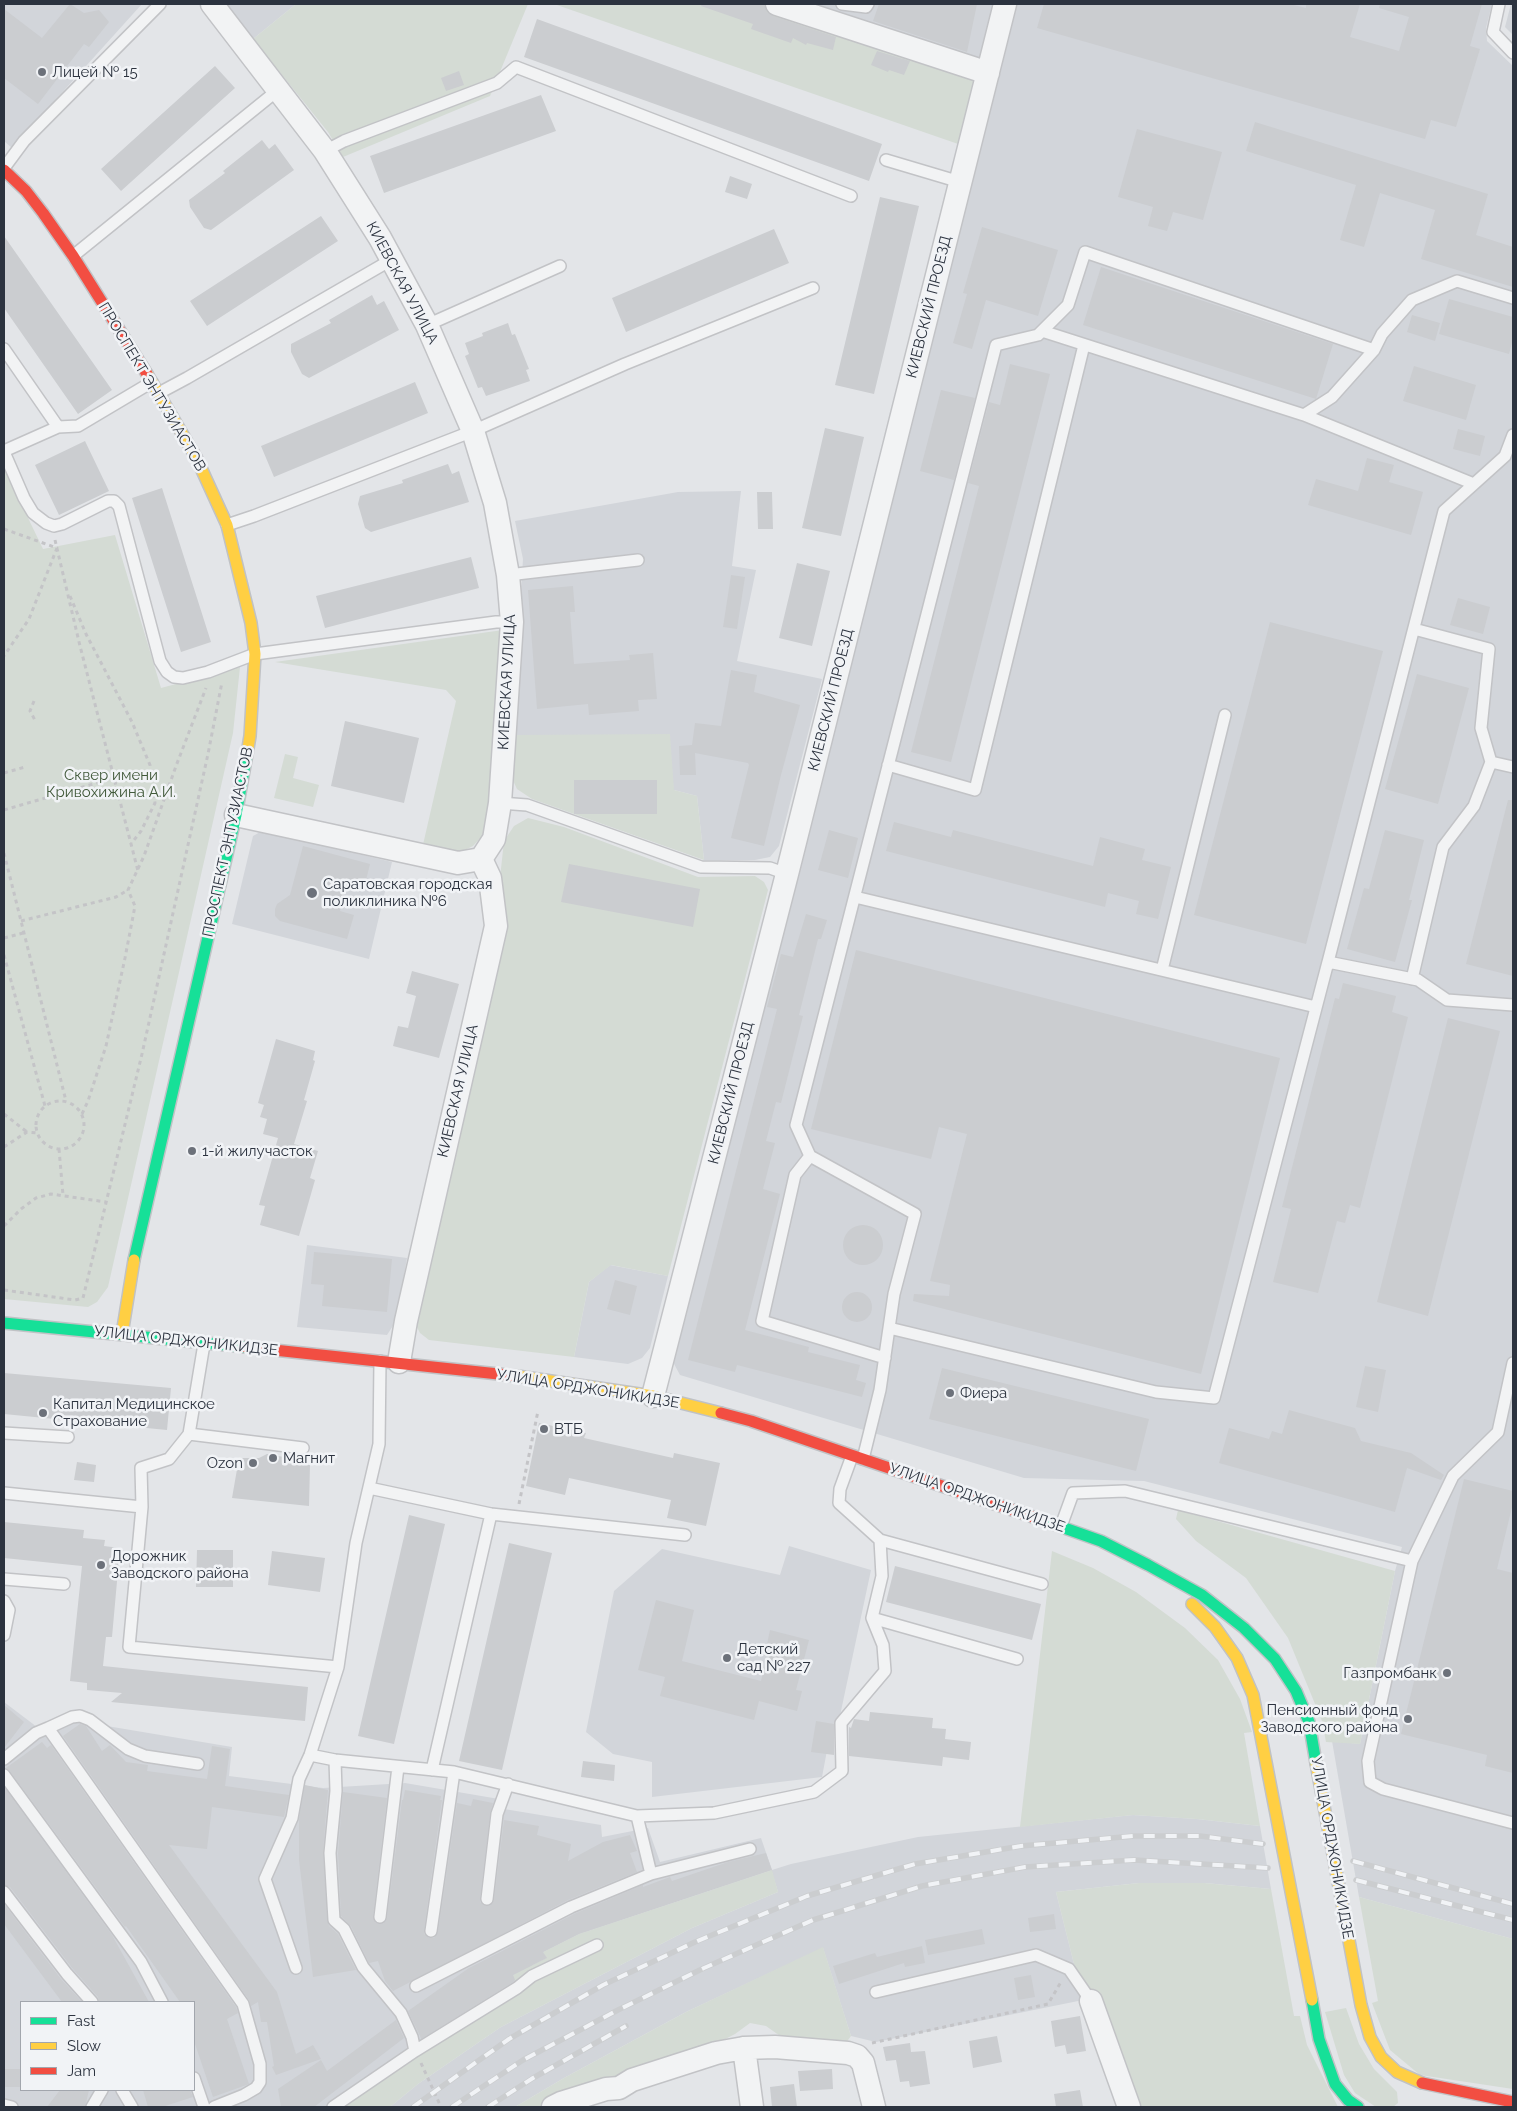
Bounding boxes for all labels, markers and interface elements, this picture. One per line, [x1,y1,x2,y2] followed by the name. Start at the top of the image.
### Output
[52,63,138,81] place label: Лицей № 15
[36,66,48,78] marker: Лицей № 15
[362,219,442,347] street label: КИЕВСКАЯ УЛИЦА
[903,234,955,380] street label: КИЕВСКИЙ ПРОЕЗД
[94,299,210,475] street label: ПРОСПЕКТ ЭНТУЗИАСТОВ
[494,614,520,750] street label: КИЕВСКАЯ УЛИЦА
[805,627,857,773] street label: КИЕВСКИЙ ПРОЕЗД
[199,745,257,939] street label: ПРОСПЕКТ ЭНТУЗИАСТОВ
[46,766,176,801] park label: Сквер имени Кривохижина А.И.
[323,875,492,910] place label: Саратовская городская поликлиника №6
[305,886,319,900] marker: Саратовская городская поликлиника №6
[705,1020,757,1166] street label: КИЕВСКИЙ ПРОЕЗД
[434,1023,482,1159] street label: КИЕВСКАЯ УЛИЦА
[202,1142,313,1160] place label: 1-й жилучасток
[186,1145,198,1157] marker: 1-й жилучасток
[93,1322,279,1360] street label: УЛИЦА ОРДЖОНИКИДЗЕ
[495,1366,681,1412] street label: УЛИЦА ОРДЖОНИКИДЗЕ
[960,1384,1007,1402] place label: Фиера
[944,1387,956,1399] marker: Фиера
[53,1395,215,1430] place label: Капитал Медицинское Страхование
[37,1407,49,1419] marker: Капитал Медицинское Страхование
[554,1420,583,1438] place label: ВТБ
[538,1423,550,1435] marker: ВТБ
[283,1449,335,1467] place label: Магнит
[267,1452,279,1464] marker: Магнит
[207,1454,243,1472] place label: Ozon
[247,1457,259,1469] marker: Ozon
[887,1459,1067,1537] street label: УЛИЦА ОРДЖОНИКИДЗЕ
[111,1547,249,1582] place label: Дорожник Заводского района
[95,1559,107,1571] marker: Дорожник Заводского района
[737,1640,811,1675] place label: Детский сад № 227
[721,1652,733,1664] marker: Детский сад № 227
[1343,1664,1437,1682] place label: Газпромбанк
[1441,1667,1453,1679] marker: Газпромбанк
[1260,1701,1398,1736] place label: Пенсионный фонд Заводского района
[1402,1713,1414,1725] marker: Пенсионный фонд Заводского района
[1307,1755,1357,1941] street label: УЛИЦА ОРДЖОНИКИДЗЕ
[20,2001,195,2091] legend
[67,2012,95,2030] text: Fast
[67,2037,101,2055] text: Slow
[67,2062,96,2080] text: Jam

